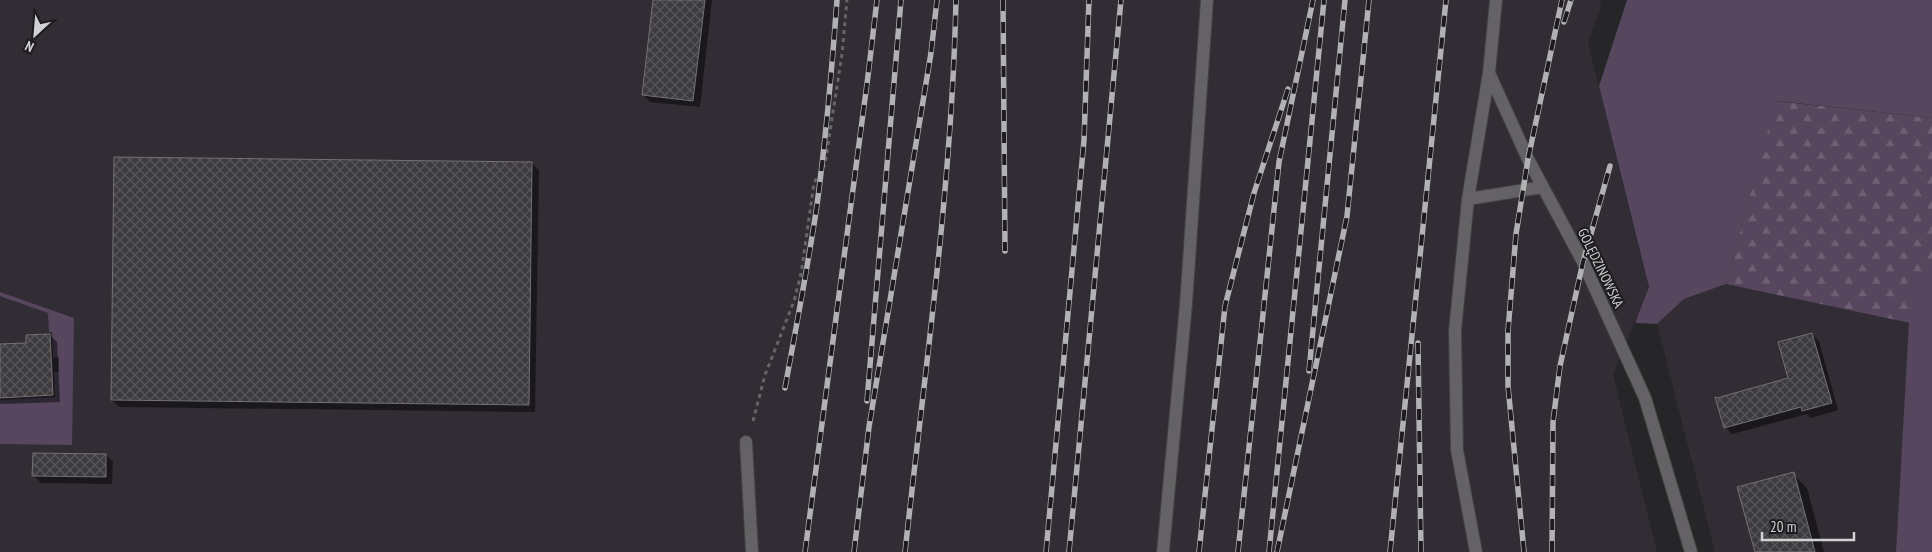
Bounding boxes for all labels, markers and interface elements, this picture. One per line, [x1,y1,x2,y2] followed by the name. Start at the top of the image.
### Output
[10,10,60,60] north arrow
[22,37,37,56] text: N
[1574,225,1628,311] street label: GOLĘDZINOWSKA
[1762,510,1854,542] scale bar
[1770,517,1796,536] text: 20 m

